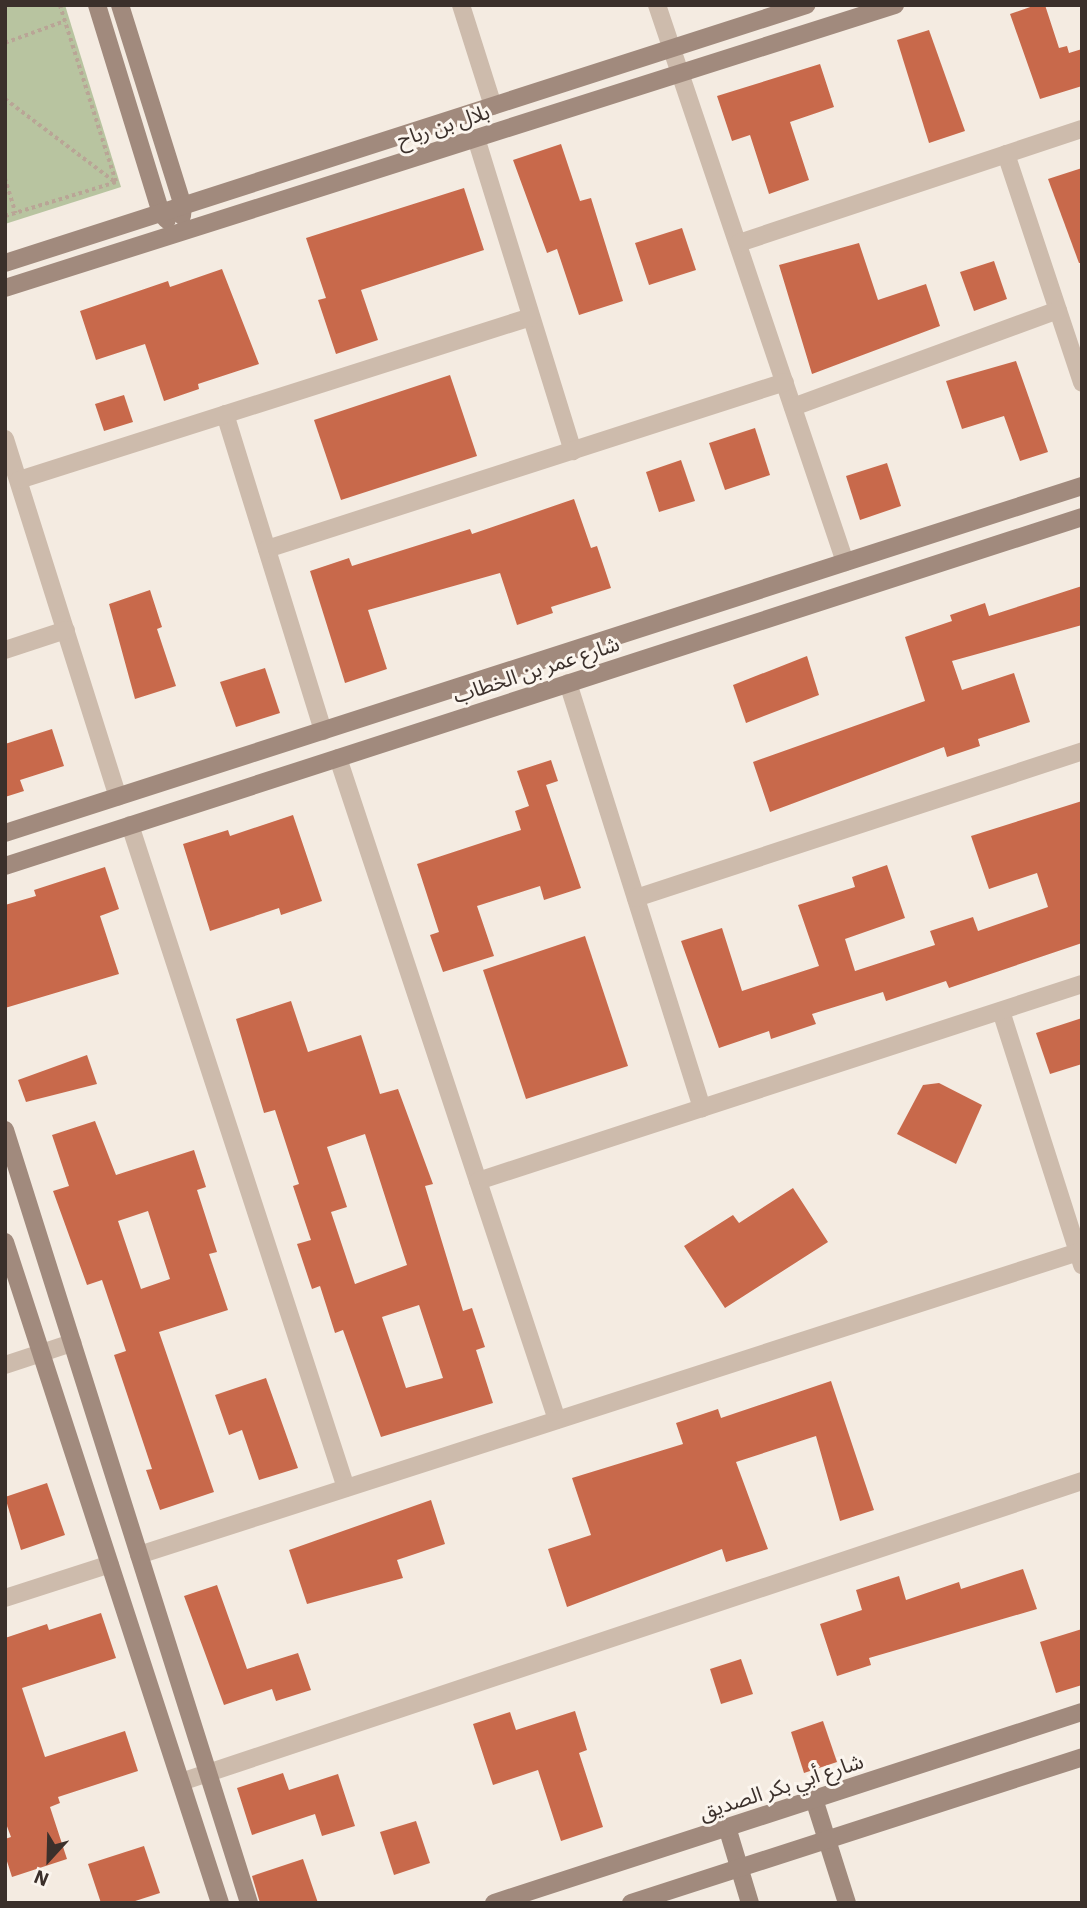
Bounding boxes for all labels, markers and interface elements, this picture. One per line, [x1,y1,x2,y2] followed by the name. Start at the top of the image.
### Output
[393,98,493,152] street label: بلال بن رباح
[450,630,622,708] street label: شارع عمر بن الخطاب
[696,1748,866,1824] street label: شارع أبي بكر الصديق
[14,1824,84,1894] north arrow
[30,1865,52,1892] text: N

